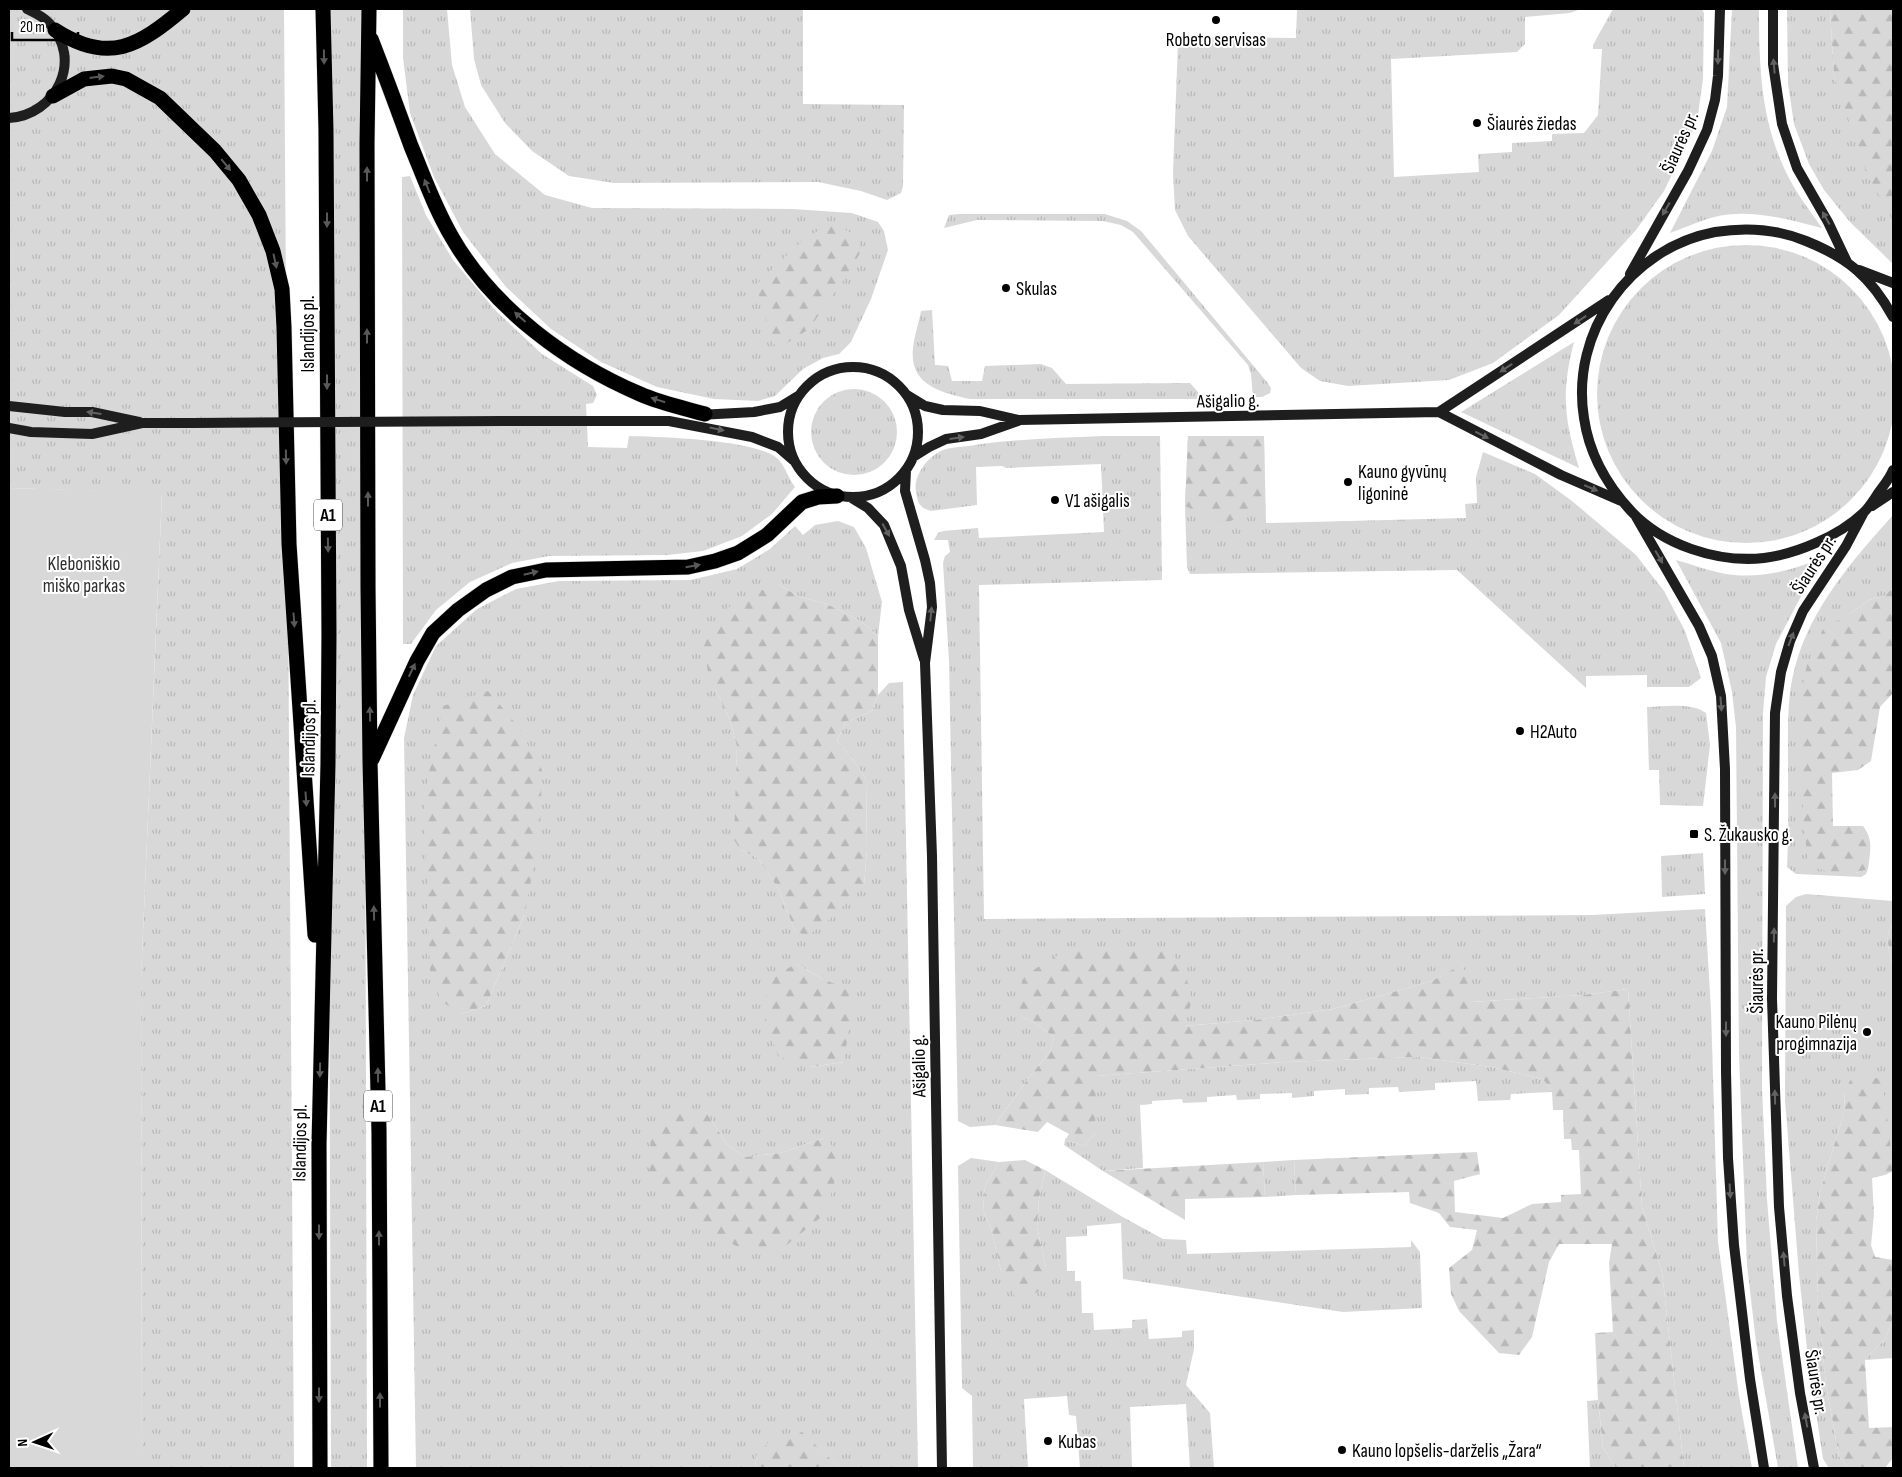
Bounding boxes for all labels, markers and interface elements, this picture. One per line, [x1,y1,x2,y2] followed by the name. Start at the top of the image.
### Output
[12,10,79,42] scale bar
[1210,14,1222,26] marker: Robeto servisas
[20,18,45,37] text: 20 m
[1166,29,1266,52] place label: Robeto servisas
[320,50,328,66] one-way arrow
[1714,50,1722,66] one-way arrow
[1769,58,1777,74] one-way arrow
[90,73,106,81] one-way arrow
[1657,108,1704,177] street label: Šiaurės pr.
[1487,113,1577,136] place label: Šiaurės žiedas
[1471,117,1483,129] marker: Šiaurės žiedas
[221,158,232,171] one-way arrow
[363,165,371,181] one-way arrow
[423,178,431,193] one-way arrow
[1662,201,1670,216] one-way arrow
[1821,211,1830,224] one-way arrow
[323,212,331,228] one-way arrow
[271,253,279,268] one-way arrow
[1016,278,1057,301] place label: Skulas
[1000,282,1012,294] marker: Skulas
[297,295,320,373] street label: Islandijos pl.
[515,311,527,323] one-way arrow
[1573,315,1586,325] one-way arrow
[363,328,371,344] one-way arrow
[1500,363,1513,373] one-way arrow
[323,375,331,391] one-way arrow
[1195,389,1260,414] street label: Ašigalio g.
[651,396,666,404] one-way arrow
[86,409,102,417] one-way arrow
[709,426,725,434] one-way arrow
[1475,431,1490,439] one-way arrow
[949,434,965,442] one-way arrow
[283,450,291,466] one-way arrow
[1358,461,1447,506] place label: Kauno gyvūnų ligoninė
[1342,476,1354,488] marker: Kauno gyvūnų ligoninė
[1584,485,1598,493] one-way arrow
[364,490,372,506] one-way arrow
[1065,490,1130,513] place label: V1 ašigalis
[1049,494,1061,506] marker: V1 ašigalis
[314,500,342,530] road number: A1
[881,523,890,536] one-way arrow
[1787,531,1842,599] street label: Šiaurės pr.
[324,537,332,553] one-way arrow
[1655,550,1663,564] one-way arrow
[43,553,125,598] park label: Kleboniškio miško parkas
[685,561,701,569] one-way arrow
[524,569,539,577] one-way arrow
[927,606,935,622] one-way arrow
[290,612,298,628] one-way arrow
[1787,631,1795,646] one-way arrow
[409,663,417,677] one-way arrow
[1718,696,1726,712] one-way arrow
[297,699,322,777] street label: Islandijos pl.
[366,705,374,721] one-way arrow
[1530,721,1577,744] place label: H2Auto
[1514,725,1526,737] marker: H2Auto
[302,791,310,807] one-way arrow
[1771,791,1779,807] one-way arrow
[1704,824,1793,847] place label: S. Žukausko g.
[1688,828,1700,840] marker: S. Žukausko g.
[1721,859,1729,875] one-way arrow
[370,905,378,921] one-way arrow
[1770,926,1778,942] one-way arrow
[1746,948,1769,1014] street label: Šiaurės pr.
[1775,1011,1857,1056] place label: Kauno Pilėnų progimnazija
[1722,1021,1730,1037] one-way arrow
[1861,1026,1873,1038] marker: Kauno Pilėnų progimnazija
[907,1034,932,1099] street label: Ašigalio g.
[316,1062,324,1078] one-way arrow
[373,1067,381,1083] one-way arrow
[1770,1089,1778,1105] one-way arrow
[364,1090,392,1122] road number: A1
[288,1104,313,1182] street label: Islandijos pl.
[1727,1184,1735,1200] one-way arrow
[315,1225,323,1241] one-way arrow
[375,1230,383,1246] one-way arrow
[1779,1251,1787,1267] one-way arrow
[1799,1348,1832,1416] street label: Šiaurės pr.
[315,1387,323,1403] one-way arrow
[376,1392,384,1408] one-way arrow
[1801,1412,1809,1428] one-way arrow
[10,1417,60,1467] north arrow
[1058,1431,1096,1454] place label: Kubas
[1042,1435,1054,1447] marker: Kubas
[14,1438,31,1447] text: N
[1352,1440,1542,1463] place label: Kauno lopšelis-darželis „Žara“
[1336,1444,1348,1456] marker: Kauno lopšelis-darželis „Žara“

